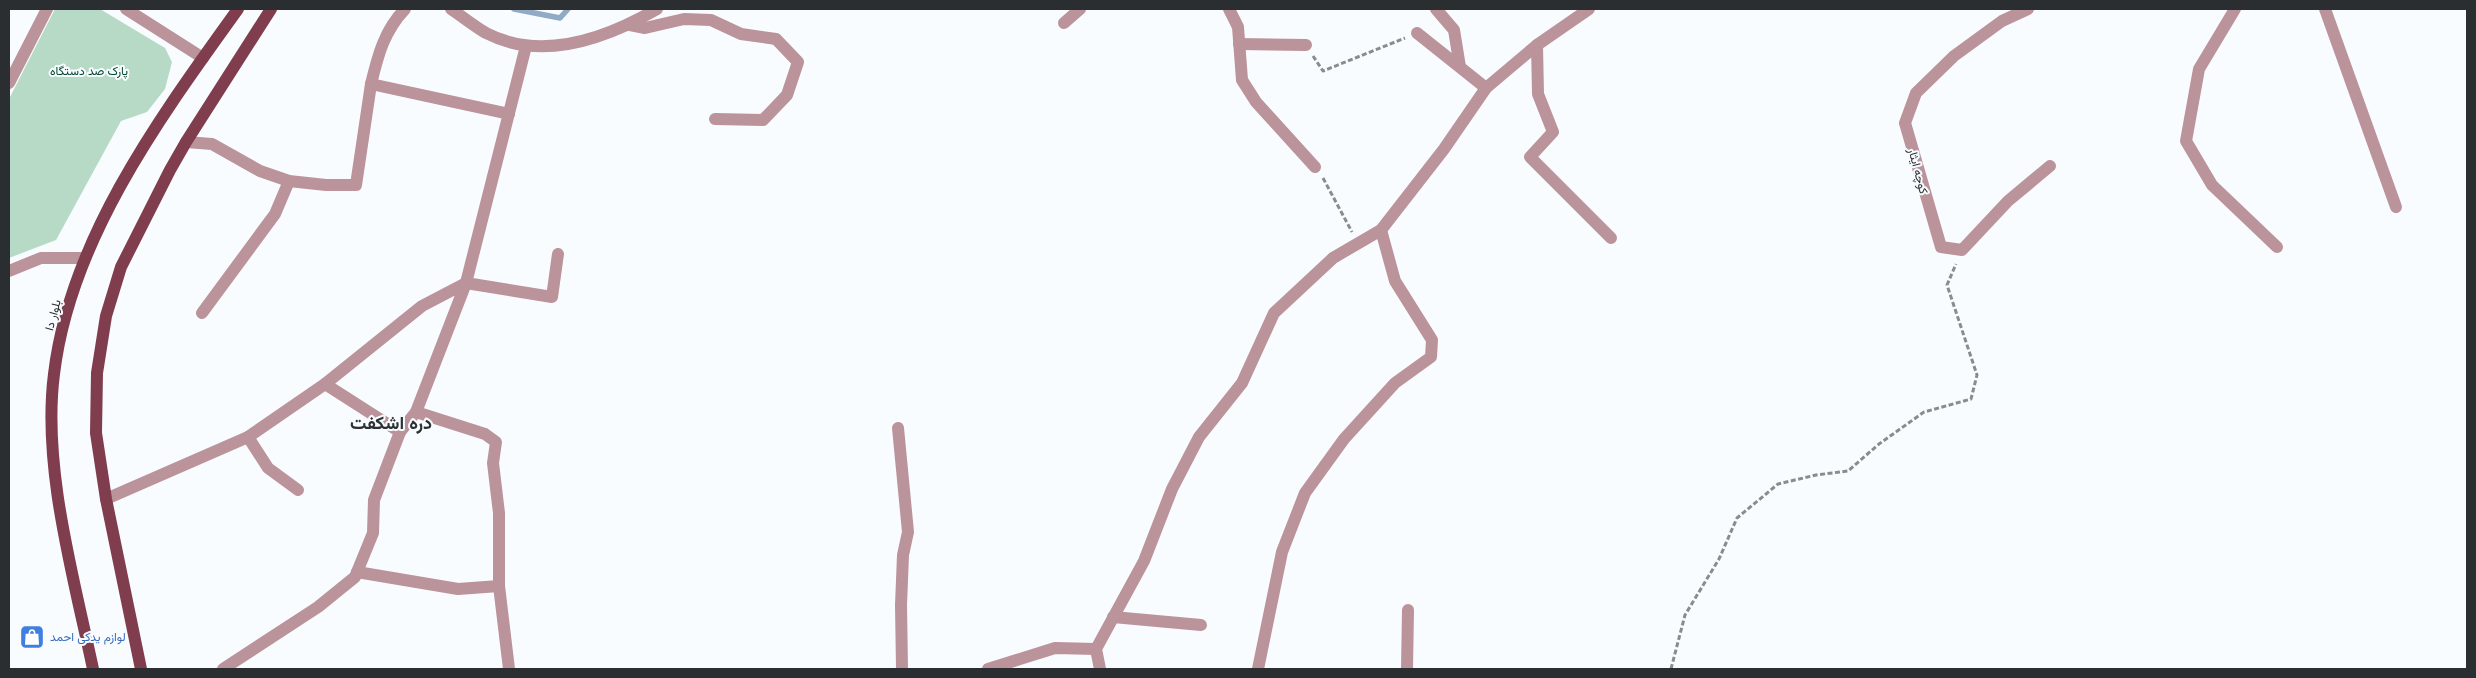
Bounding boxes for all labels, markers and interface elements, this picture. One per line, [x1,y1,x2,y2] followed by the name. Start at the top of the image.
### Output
[50,63,128,79] park label: پارک صد دستگاه
[1904,145,1932,196] street label: کوچه ایثار
[41,298,65,332] street label: بلوار دا
[350,411,432,434] district label: دره اشکفت
[19,624,45,650] shop icon: لوازم یدکی احمد
[50,629,126,645] place label: لوازم یدکی احمد

